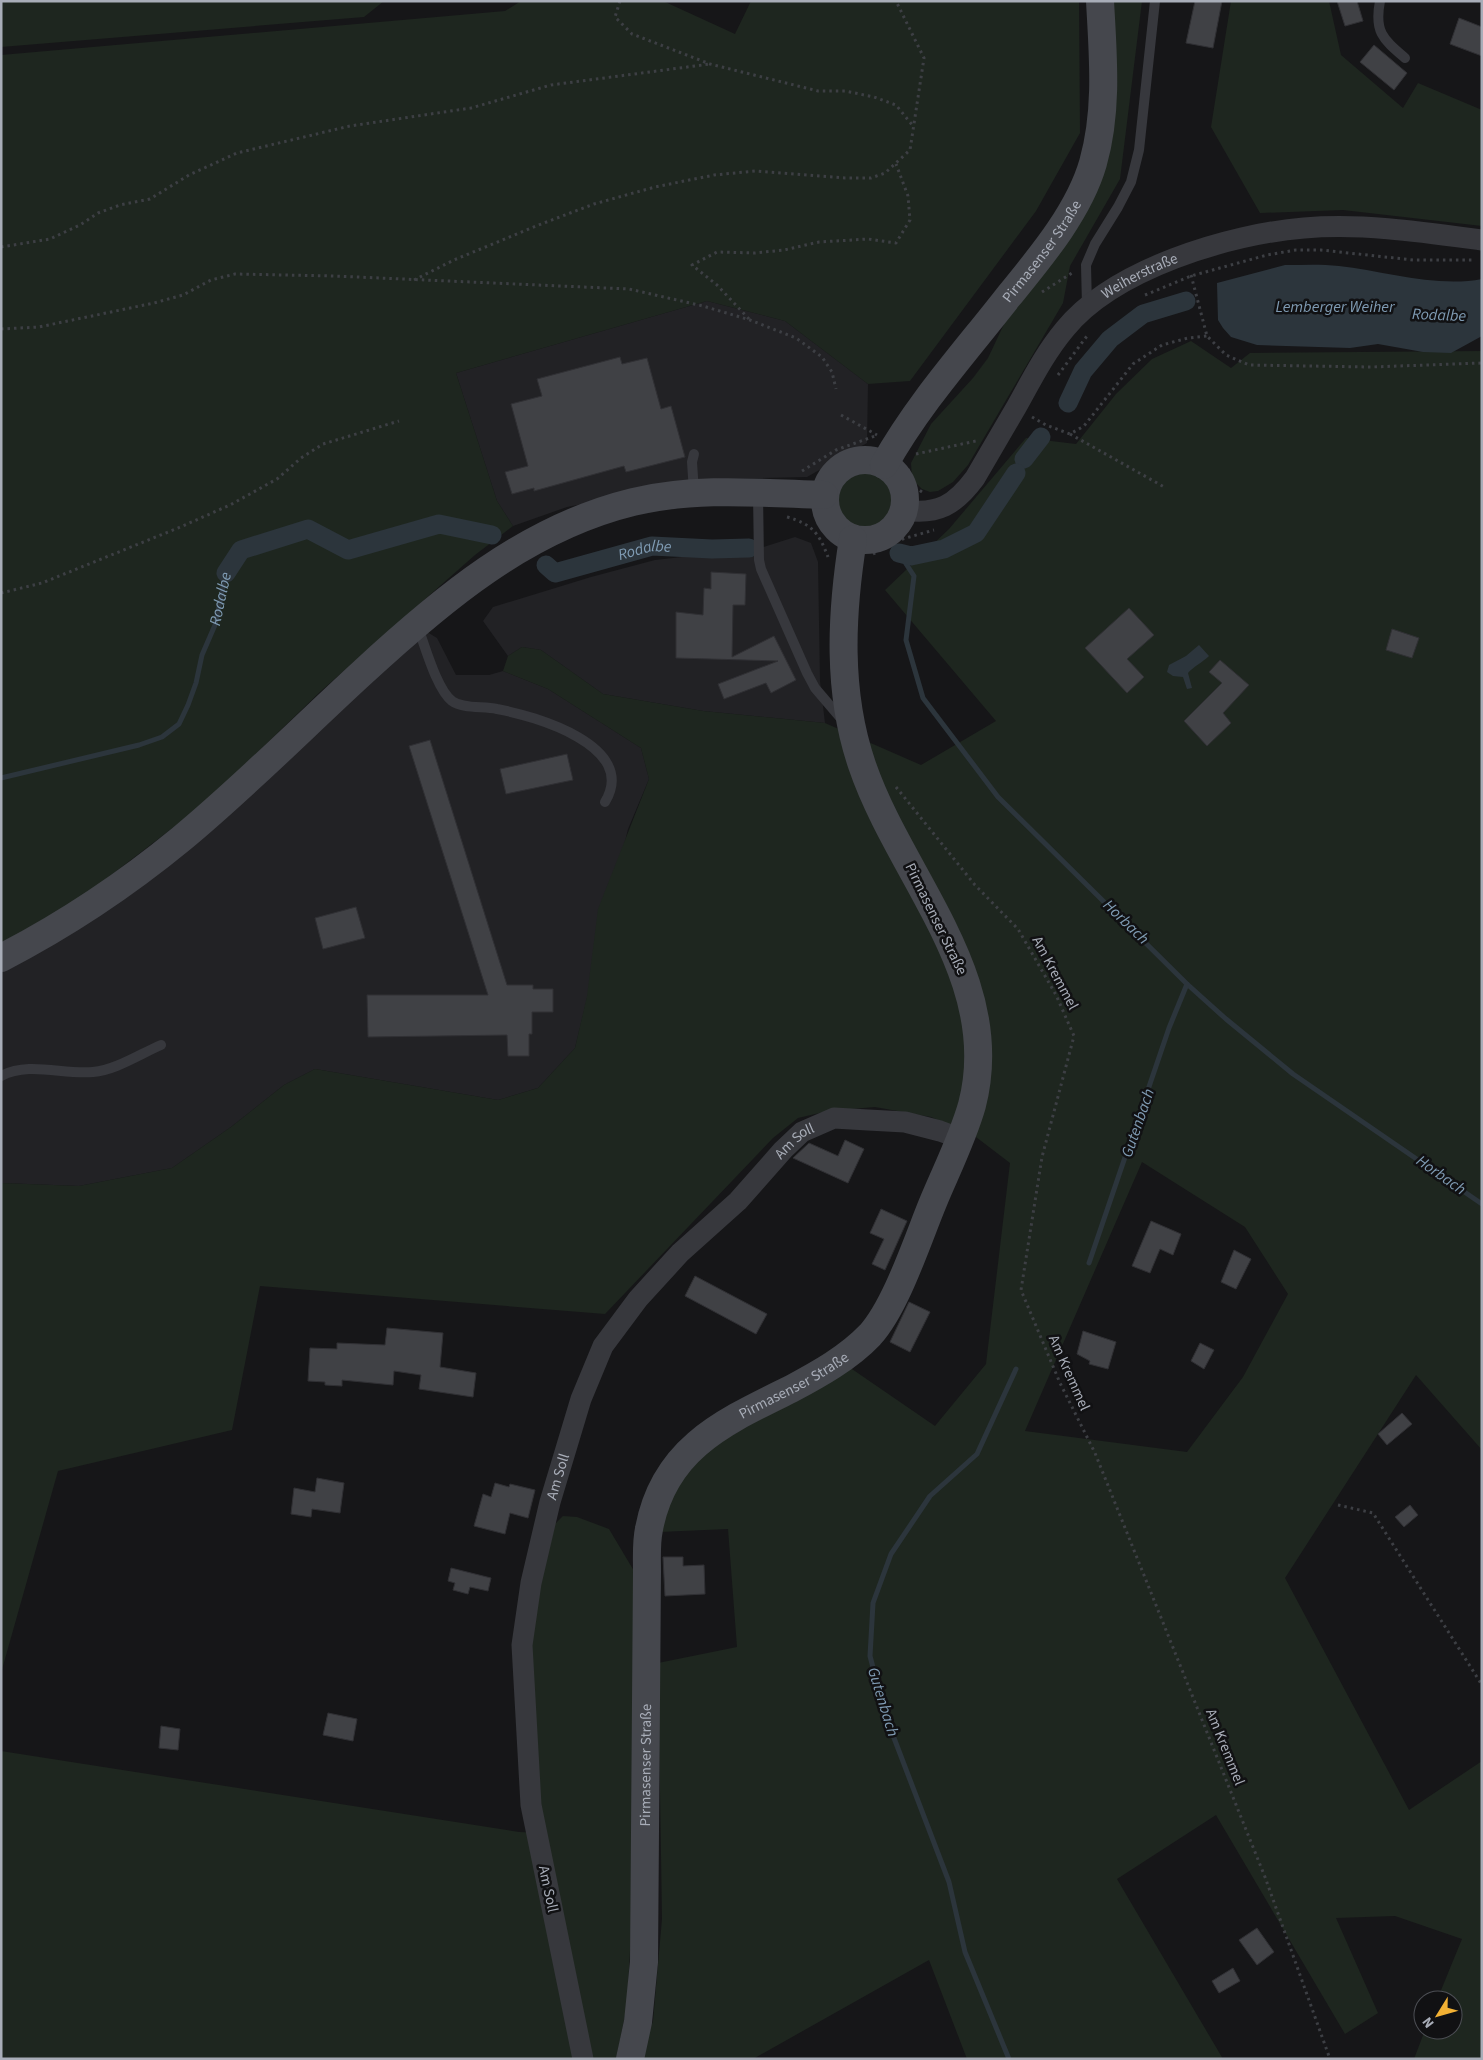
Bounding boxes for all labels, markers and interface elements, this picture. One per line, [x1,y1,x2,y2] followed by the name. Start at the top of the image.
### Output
[997,196,1086,307] street label: Pirmasenser Straße
[1097,248,1181,304] street label: Weiherstraße
[1275,296,1396,318] water label: Lemberger Weiher
[1411,303,1467,327] water label: Rodalbe
[615,535,672,566] water label: Rodalbe
[204,570,237,628] water label: Rodalbe
[900,859,972,979] street label: Pirmasenser Straße
[1098,895,1154,949] water label: Horbach
[1027,932,1083,1014] street label: Am Kremmel
[1116,1086,1160,1160] water label: Gutenbach
[769,1117,818,1164] street label: Am Soll
[1412,1150,1470,1200] water label: Horbach
[1043,1332,1095,1414] street label: Am Kremmel
[735,1347,853,1424] street label: Pirmasenser Straße
[541,1451,575,1502] street label: Am Soll
[862,1665,904,1739] water label: Gutenbach
[635,1704,656,1827] street label: Pirmasenser Straße
[1200,1706,1250,1789] street label: Am Kremmel
[533,1864,563,1915] street label: Am Soll
[1413,1990,1463,2040] north arrow
[1418,2012,1439,2032] text: N

